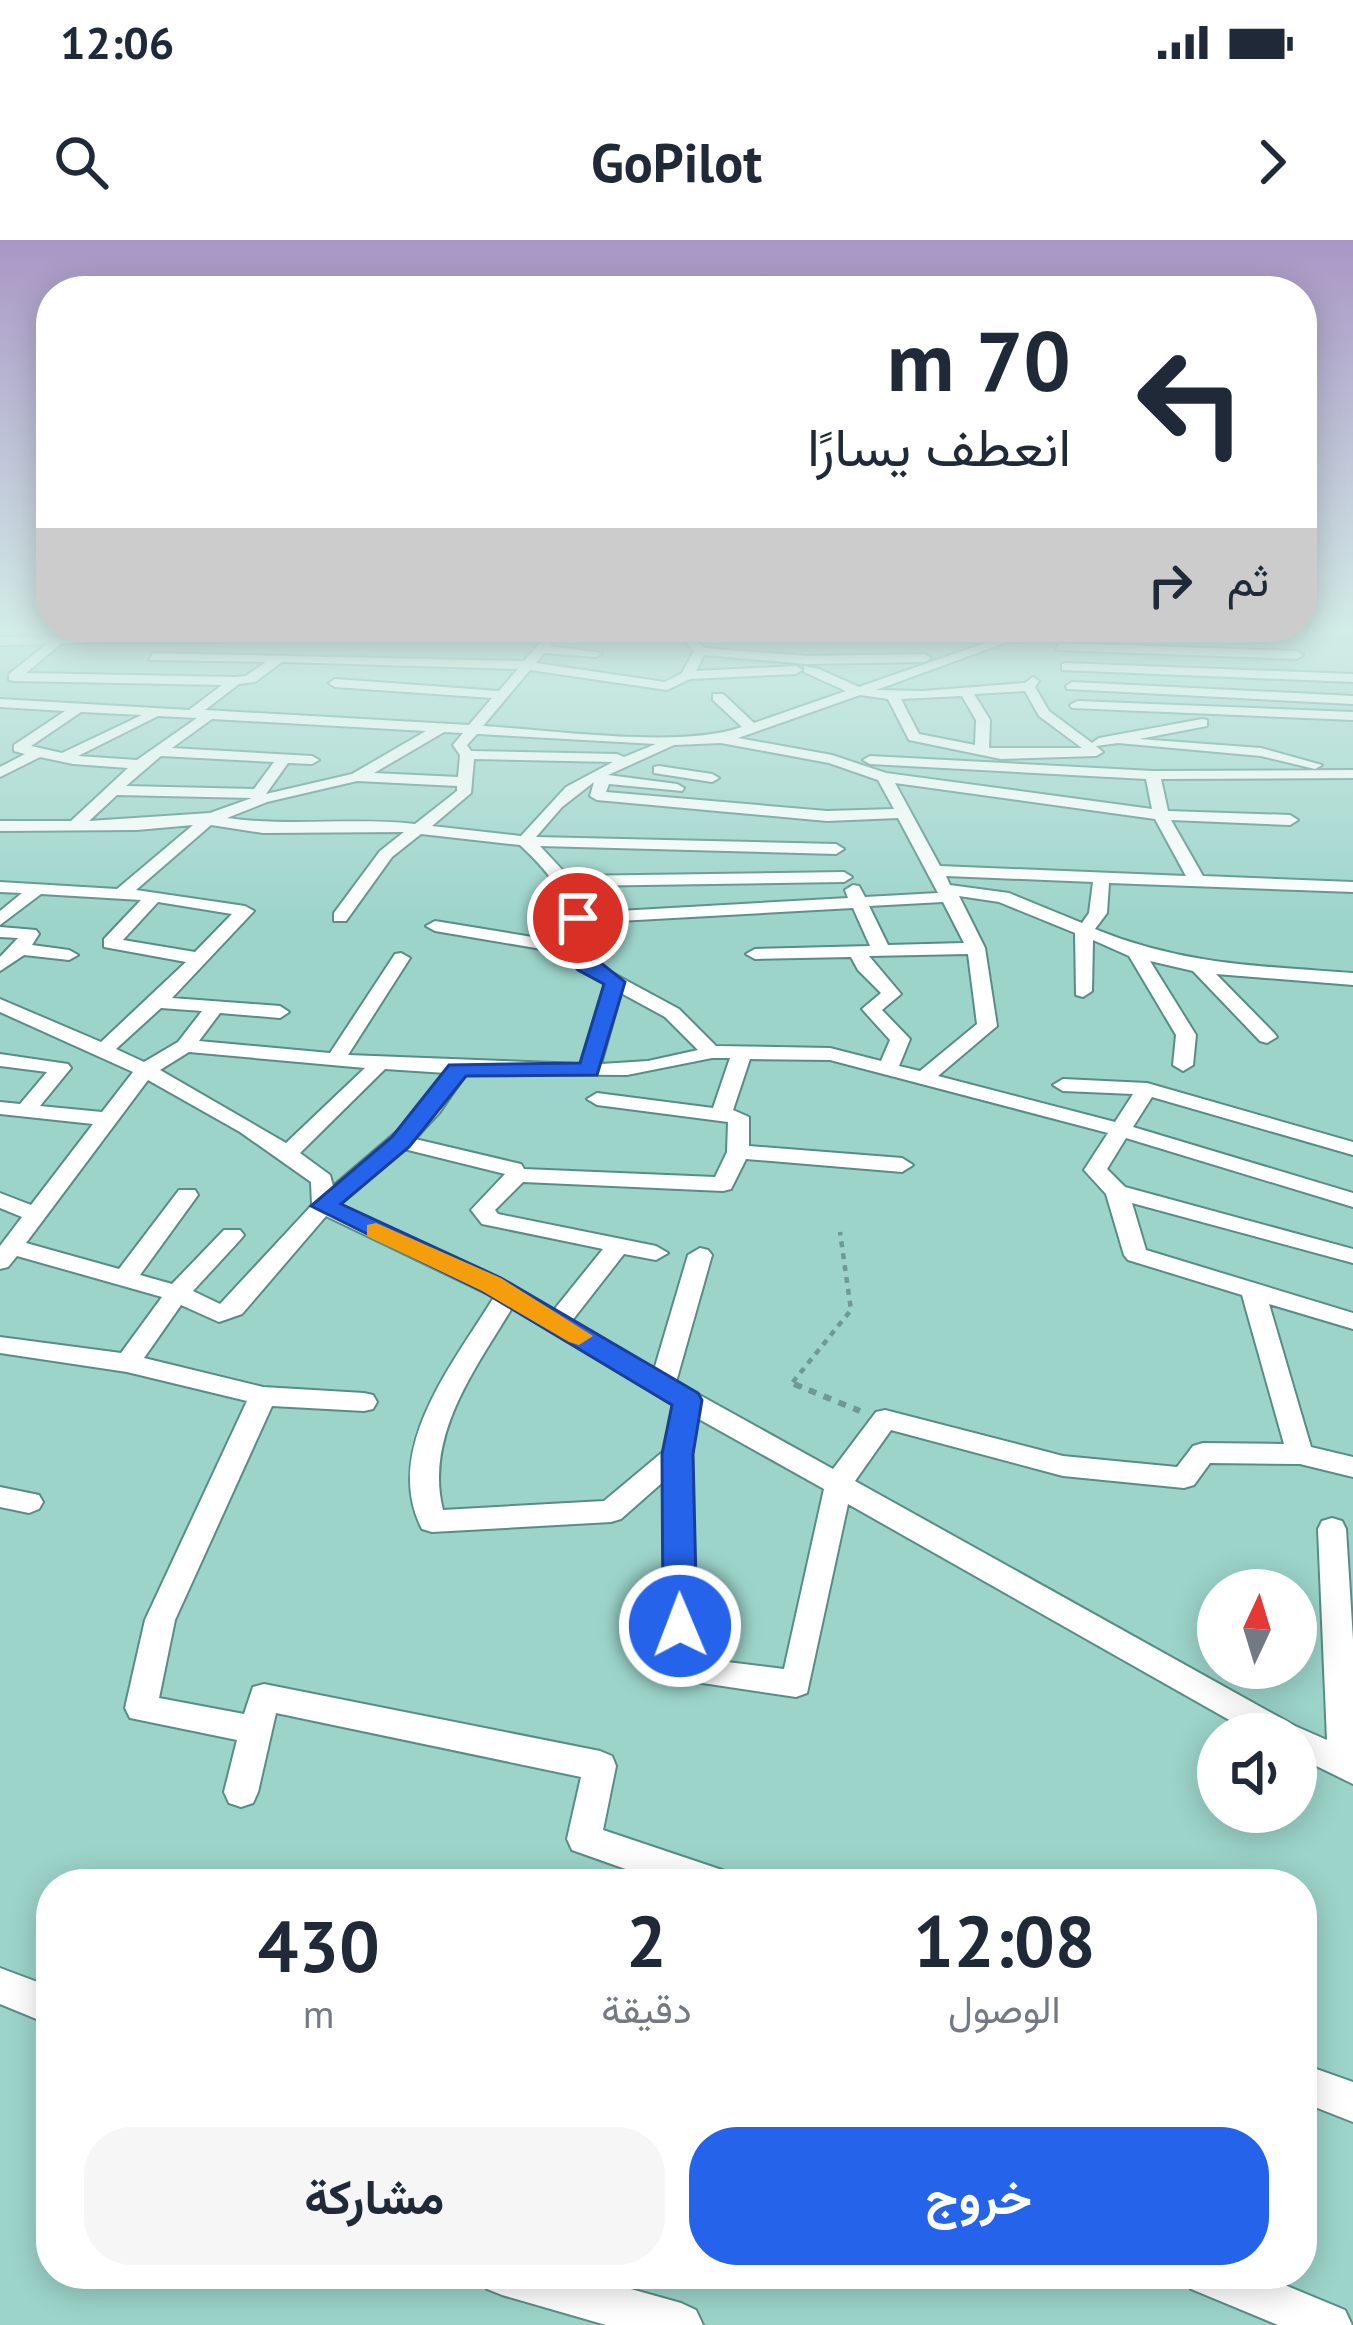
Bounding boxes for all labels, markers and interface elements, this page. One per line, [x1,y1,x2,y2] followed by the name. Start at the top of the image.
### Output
[60,13,174,71] text: 12:06
[591,127,762,197] text: GoPilot
[48,129,114,195] icon: search
[1239,129,1305,195] icon: forward
[887,305,1071,414] text: 70 m
[1113,324,1269,480] icon: left
[807,411,1071,481] text: انعطف يسارًا
[1227,550,1269,608] text: ثم
[1137,552,1203,618] icon: right
[527,867,629,969] pin
[545,885,611,951] icon: arrive
[617,1563,743,1689] position arrow
[1197,1569,1317,1689] north arrow
[1197,1569,1317,1833] map controls
[1197,1713,1317,1833] button: sound
[626,1894,667,1987] text: 2
[913,1894,1096,1987] text: 12:08
[257,1899,380,1992] text: 430
[601,1983,692,2034] text: دقيقة
[948,1983,1061,2034] text: الوصول
[303,1988,334,2039] text: m
[84,2127,665,2265] button: مشاركة
[689,2127,1269,2265] button: خروج

